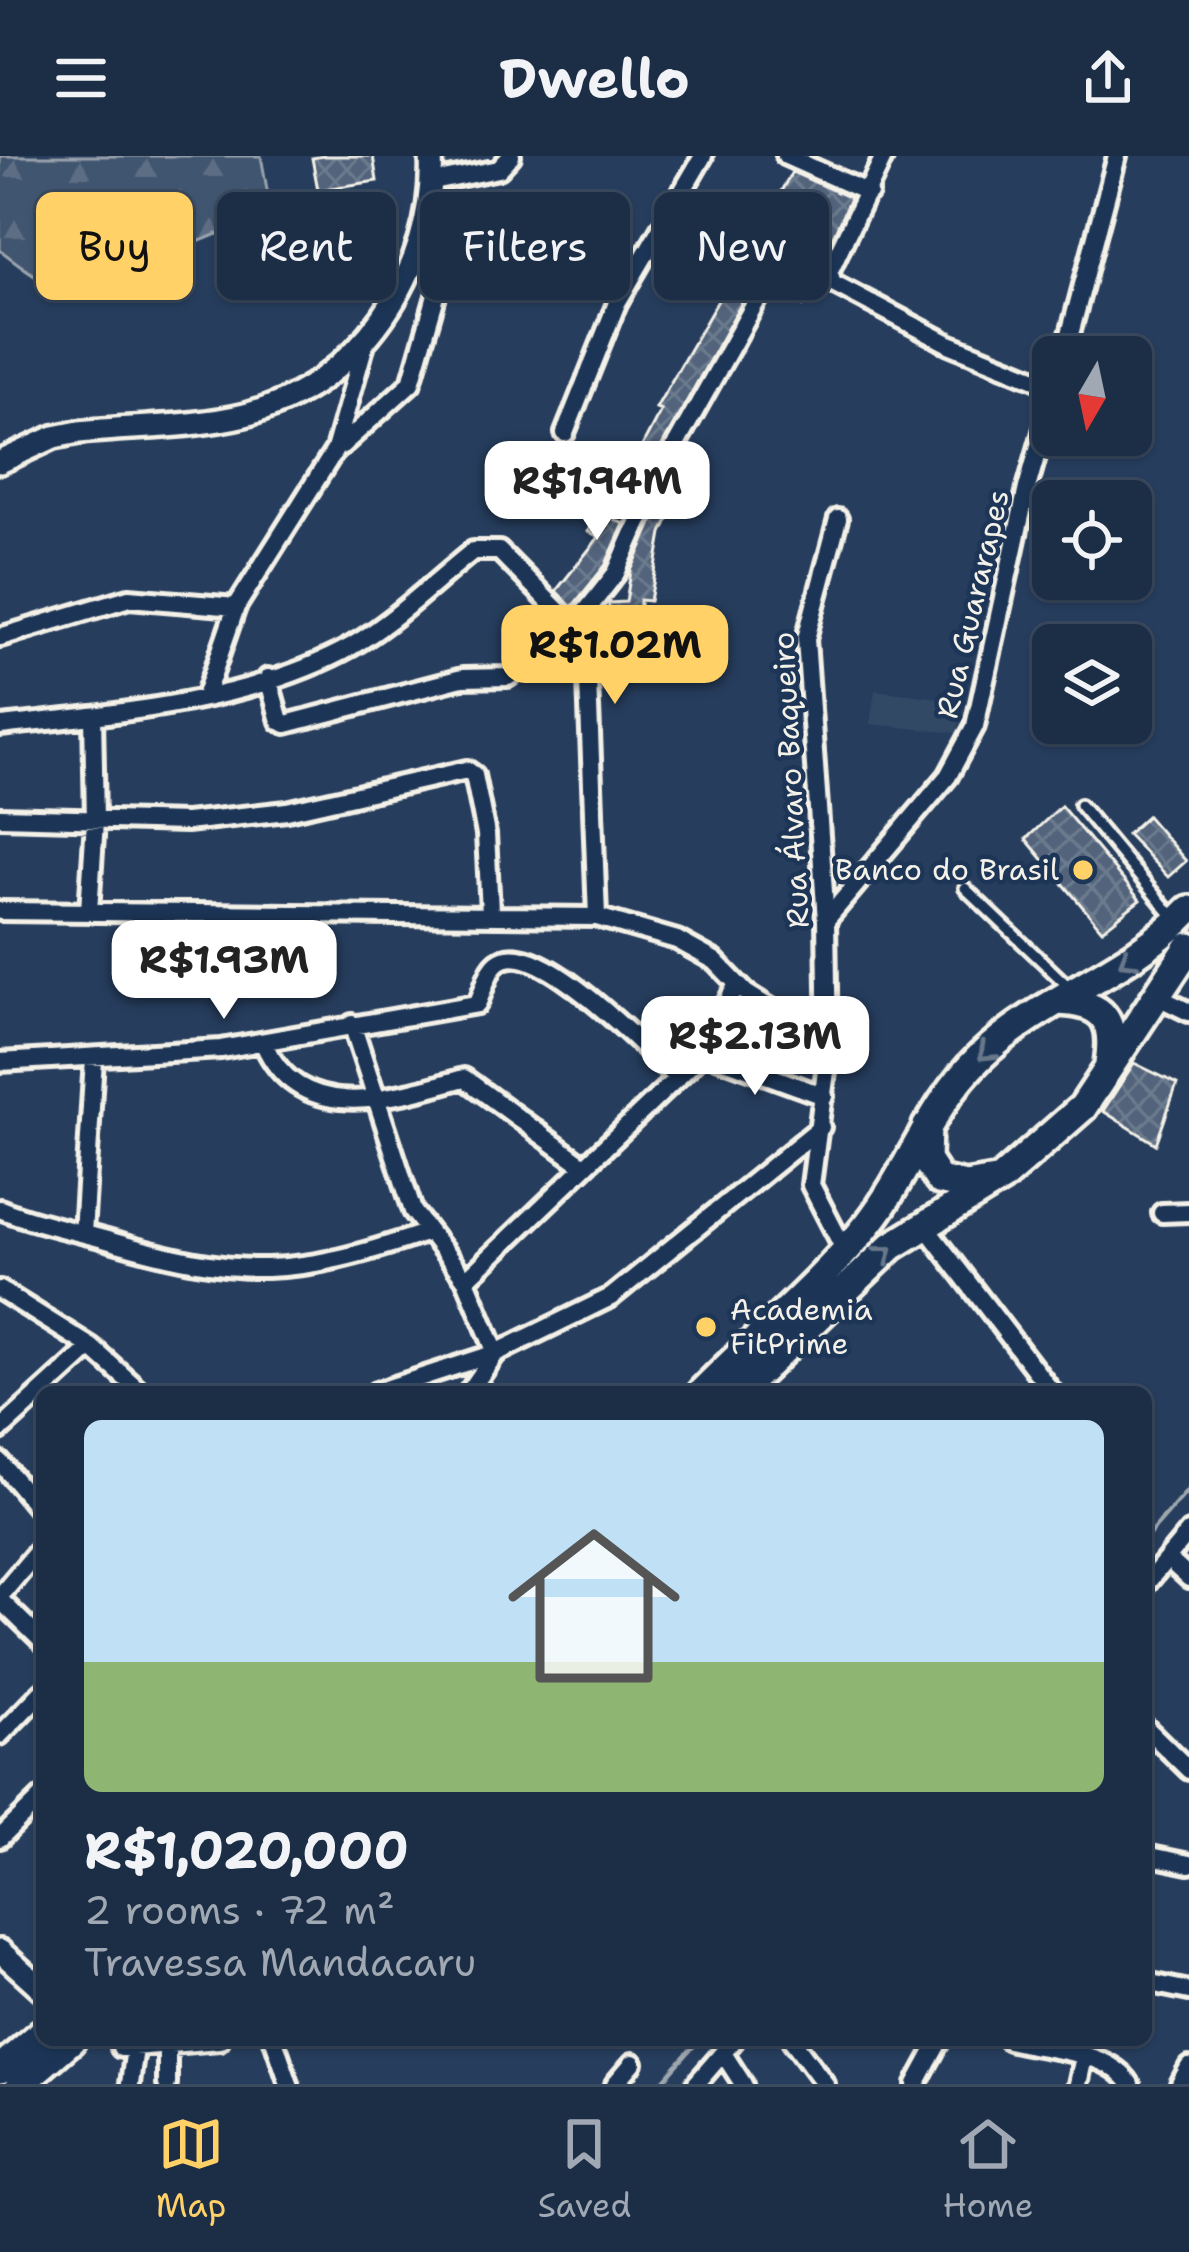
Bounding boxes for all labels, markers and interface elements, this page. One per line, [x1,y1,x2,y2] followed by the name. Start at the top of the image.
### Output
[499,42,690,114] text: Dwello
[48,45,114,111] icon: menu
[1075,45,1141,111] icon: share
[36,192,193,300] chip: Buy
[217,192,396,300] chip: Rent
[420,192,630,300] chip: Filters
[654,192,829,300] chip: New
[1032,336,1152,456] north arrow
[1032,336,1152,744] map controls
[486,441,708,543] pin: R$1.94M
[512,454,682,506] text: R$1.94M
[1032,480,1152,600] button: locate
[926,486,1019,722] street label: Rua Guararapes
[504,605,726,707] pin: R$1.02M
[528,618,702,670] text: R$1.02M
[1032,624,1152,744] button: layers
[762,631,819,929] street label: Rua Álvaro Baqueiro
[835,849,1059,890] place label: Banco do Brasil
[1070,857,1096,883] marker: Banco do Brasil
[113,920,335,1022] pin: R$1.93M
[139,933,309,985] text: R$1.93M
[1118,946,1140,968] one-way arrow
[644,996,866,1098] pin: R$2.13M
[668,1009,842,1061] text: R$2.13M
[978,1039,999,1061] one-way arrow
[871,1246,893,1268] one-way arrow
[730,1289,873,1364] place label: Academia FitPrime
[693,1314,719,1340] marker: Academia FitPrime
[486,1498,702,1714] icon: home
[84,1816,409,1884] text: R$1,020,000
[84,1884,395,1936] text: 2 rooms · 72 m²
[84,1936,476,1988] text: Travessa Mandacaru
[156,2111,226,2228] tab: Map
[538,2111,631,2228] tab: Saved
[943,2111,1033,2228] tab: Home

